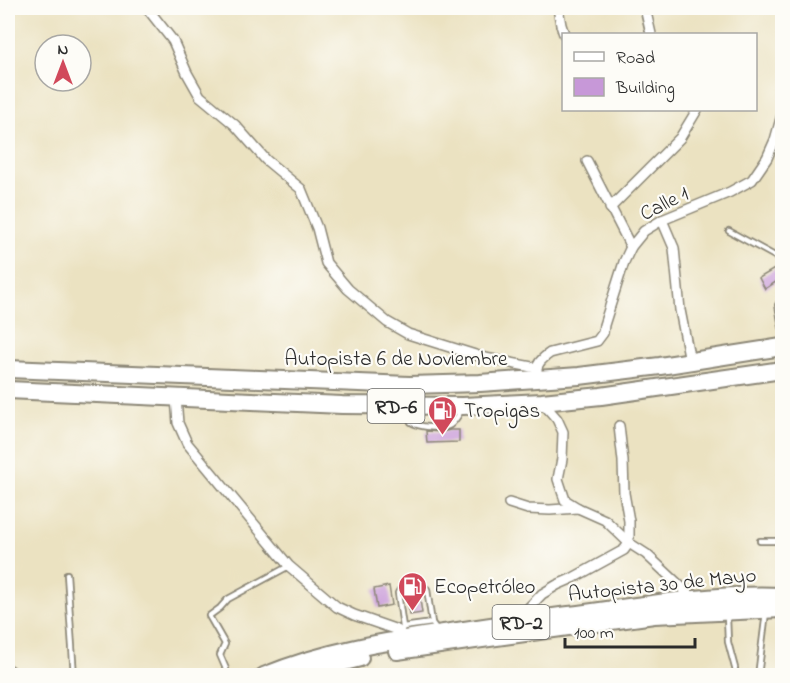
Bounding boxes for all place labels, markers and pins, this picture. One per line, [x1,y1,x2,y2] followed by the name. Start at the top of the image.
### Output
[427,394,459,436] fuel station icon: Tropigas
[464,397,540,429] place label: Tropigas
[397,570,429,612] fuel station icon: Ecopetróleo
[434,573,536,603] place label: Ecopetróleo

